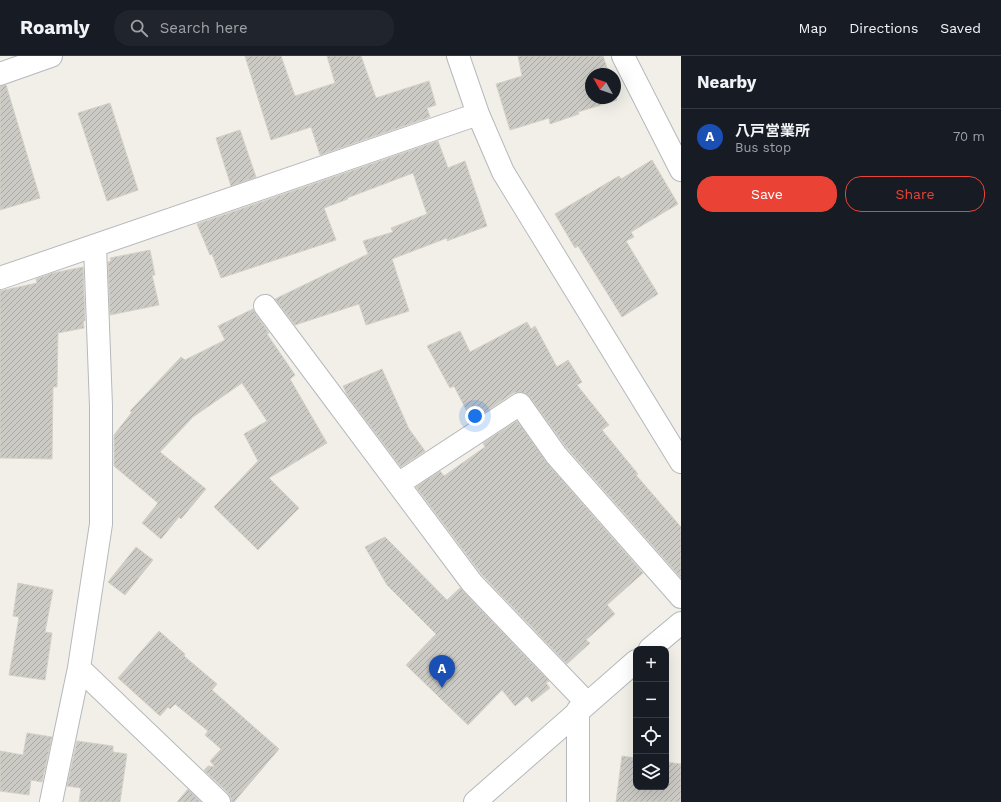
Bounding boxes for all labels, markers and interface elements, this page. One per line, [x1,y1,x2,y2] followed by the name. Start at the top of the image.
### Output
[114,10,394,46] search box
[20,16,90,39] text: Roamly
[128,17,150,39] icon: search
[160,19,248,37] text: Search here
[799,20,827,36] text: Map
[849,20,918,36] text: Directions
[940,20,981,36] text: Saved
[585,68,621,104] north arrow
[697,72,756,92] text: Nearby
[735,122,810,140] text: 八戸営業所
[706,129,714,144] text: A
[953,129,985,144] text: 70 m
[735,140,791,155] text: Bus stop
[697,176,837,212] button: Save
[845,176,985,212] button: Share
[465,406,485,426] your location
[633,646,669,790] map controls
[633,646,669,682] button: +
[429,655,455,688] pin: A
[633,682,669,718] button: −
[633,718,669,754] button: locate
[633,754,669,790] button: layers

